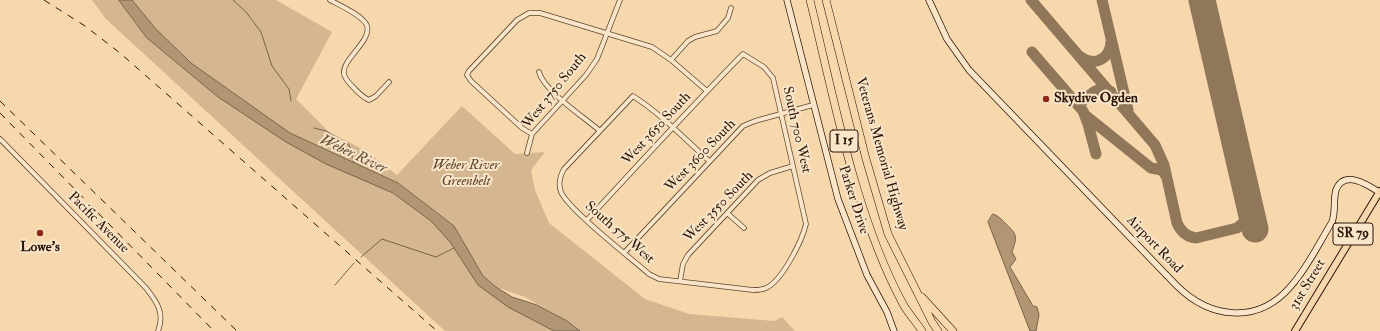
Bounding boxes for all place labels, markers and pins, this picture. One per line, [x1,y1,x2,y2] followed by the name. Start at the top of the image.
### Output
[1054,91,1138,107] place label: Skydive Ogden
[1041,94,1051,104] marker: Skydive Ogden
[35,228,45,238] marker: Lowe's
[20,240,60,256] place label: Lowe's

